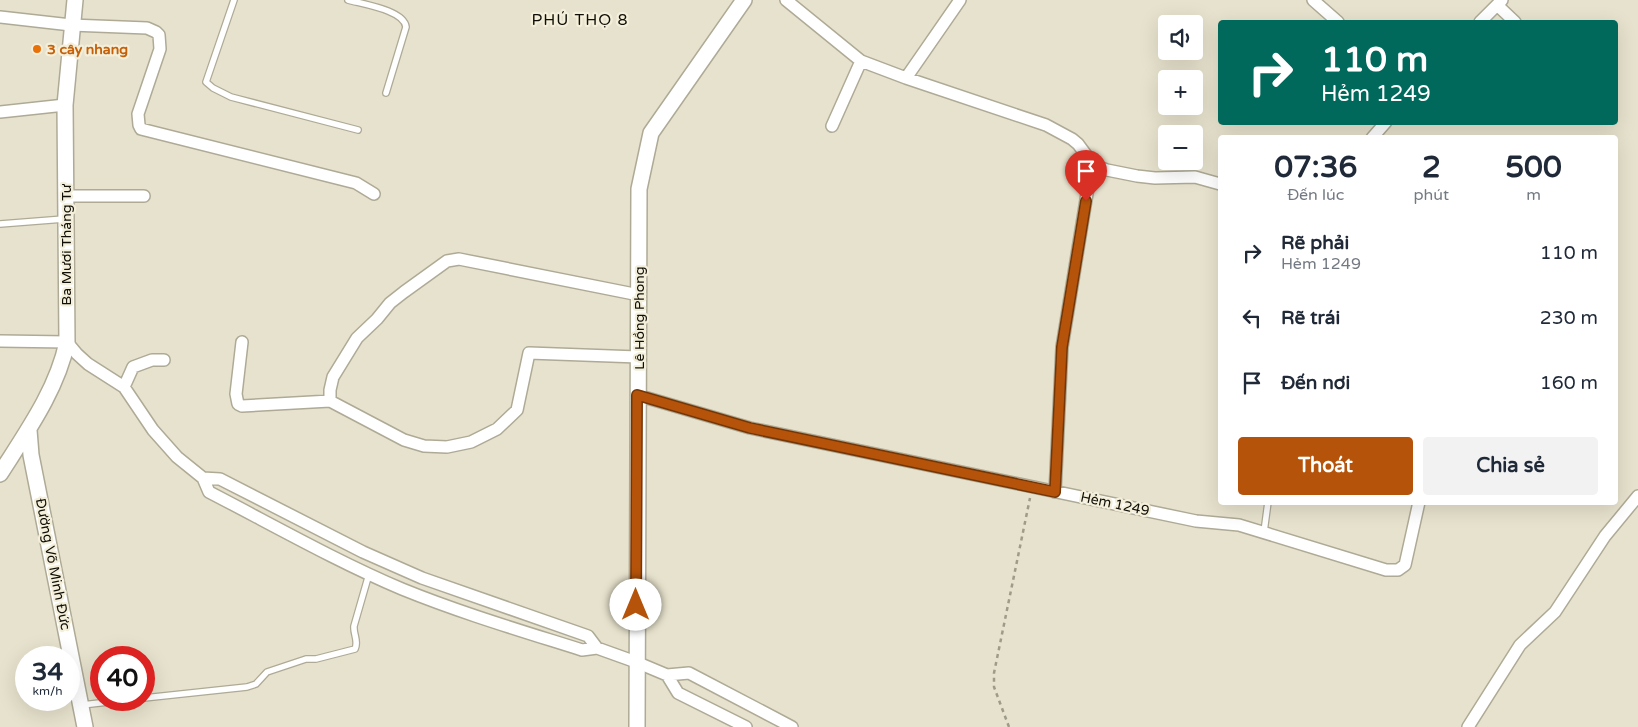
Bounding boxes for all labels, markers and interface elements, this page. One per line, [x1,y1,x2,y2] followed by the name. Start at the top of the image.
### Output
[531,10,629,30] district label: PHÚ THỌ 8
[1158,15,1203,170] map controls
[1158,15,1203,60] button: sound
[1321,39,1428,81] text: 110 m
[1238,40,1303,105] icon: right
[47,41,128,58] place label: 3 cây nhang
[31,43,43,55] marker: 3 cây nhang
[1158,70,1203,115] button: +
[1321,81,1431,107] text: Hẻm 1249
[1158,125,1203,170] button: −
[1274,149,1357,186] text: 07:36
[1422,149,1441,186] text: 2
[1505,149,1562,186] text: 500
[1065,150,1107,201] pin
[1072,157,1100,185] icon: arrive
[58,183,75,306] street label: Ba Mươi Tháng Tư
[1287,185,1344,205] text: Đến lúc
[1413,185,1449,205] text: phút
[1526,185,1541,205] text: m
[1281,232,1349,254] text: Rẽ phải
[1238,239,1266,267] icon: right
[1540,242,1598,264] text: 110 m
[1281,254,1361,274] text: Hẻm 1249
[631,266,648,370] street label: Lê Hồng Phong
[1238,304,1266,332] icon: left
[1281,307,1340,329] text: Rẽ trái
[1540,307,1598,329] text: 230 m
[1238,369,1266,397] icon: arrive
[1281,372,1350,394] text: Đến nơi
[1540,372,1598,394] text: 160 m
[1238,437,1413,495] button: Thoát
[1423,437,1598,495] button: Chia sẻ
[1079,488,1151,520] street label: Hẻm 1249
[32,497,74,631] street label: Đường Võ Minh Đức
[609,578,661,630] position arrow
[90,646,155,711] speed limit sign: 40
[32,657,63,687] text: 34
[32,684,63,698] text: km/h

